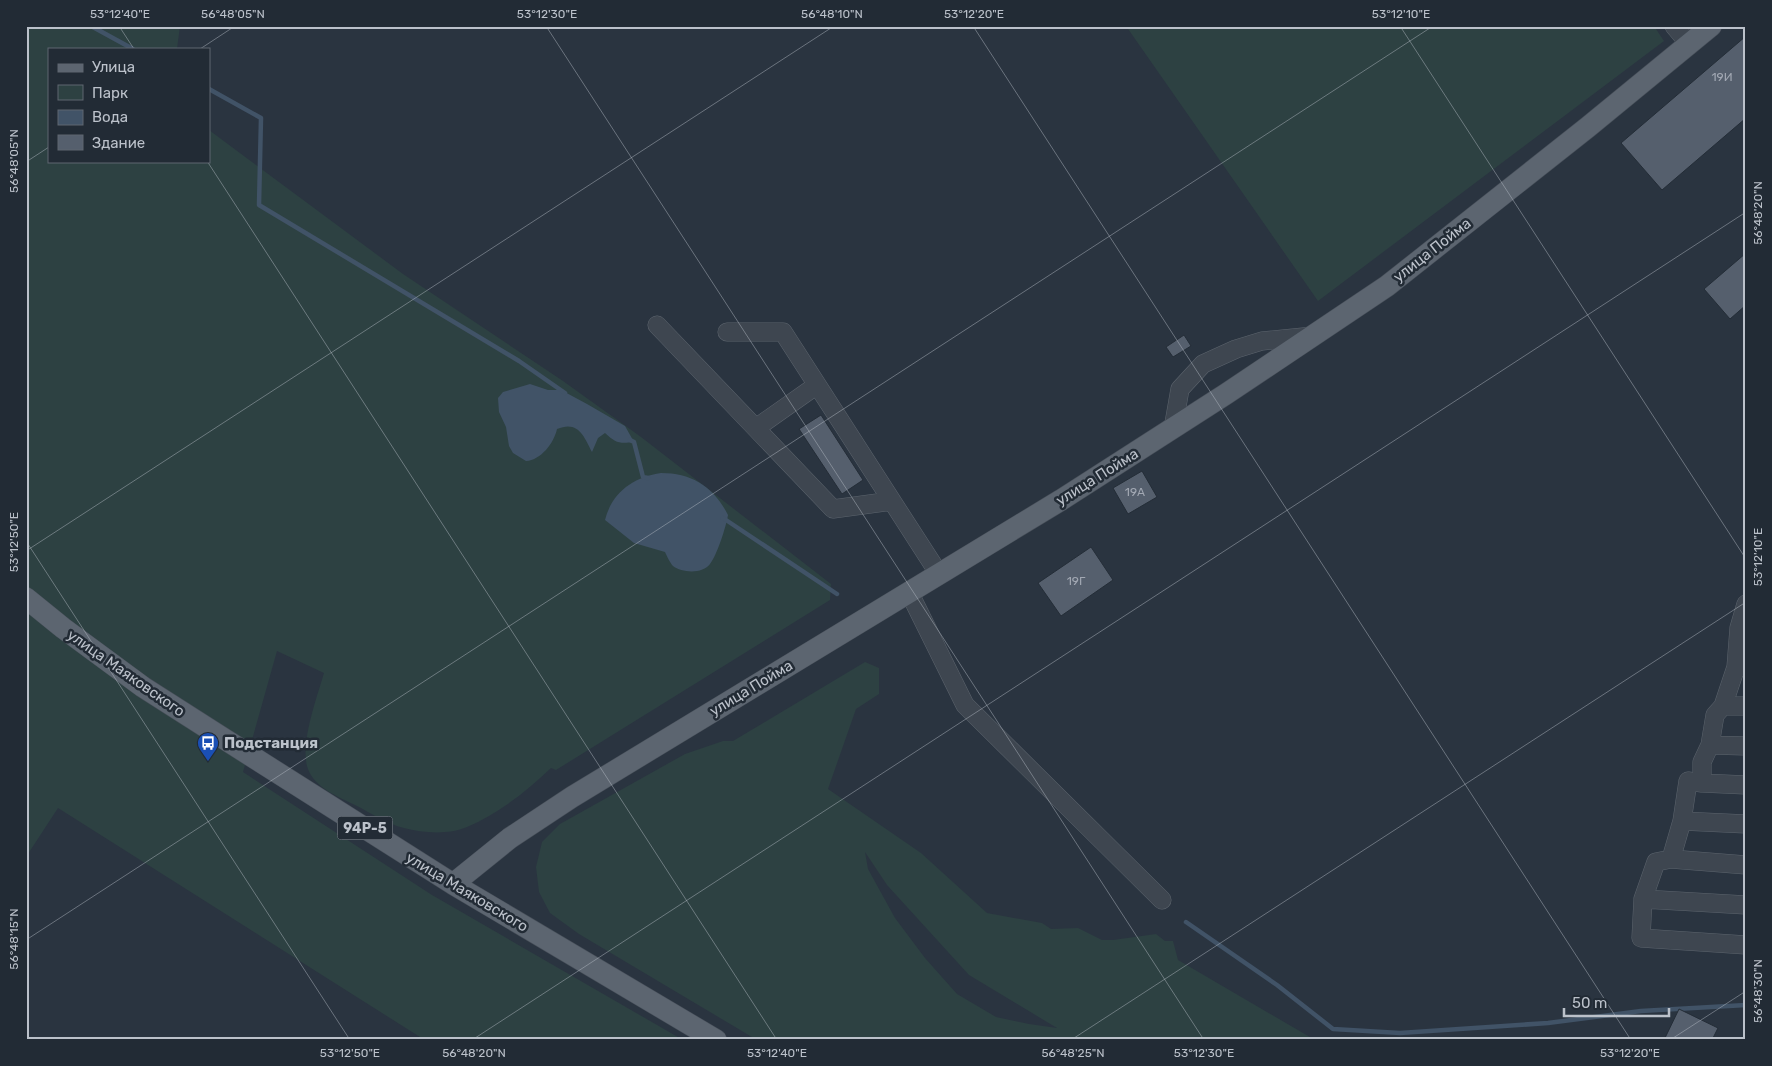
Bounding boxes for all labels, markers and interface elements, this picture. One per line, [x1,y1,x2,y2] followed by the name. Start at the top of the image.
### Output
[90,7,150,21] text: 53°12'40"E
[201,7,265,21] text: 56°48'05"N
[517,7,577,21] text: 53°12'30"E
[801,7,863,21] text: 56°48'10"N
[944,7,1004,21] text: 53°12'20"E
[1372,7,1430,21] text: 53°12'10"E
[48,48,210,162] legend
[92,58,135,76] text: Улица
[1711,70,1733,84] house number: 19И
[92,84,128,102] text: Парк
[92,108,128,126] text: Вода
[7,129,21,193] text: 56°48'05"N
[92,134,145,152] text: Здание
[1751,181,1765,245] text: 56°48'20"N
[1390,214,1474,286] street label: улица Пойма
[1052,445,1142,509] street label: улица Пойма
[1125,485,1145,499] house number: 19А
[7,512,21,572] text: 53°12'50"E
[1751,528,1765,586] text: 53°12'10"E
[1067,574,1086,588] house number: 19Г
[64,626,188,720] street label: улица Маяковского
[706,656,796,720] street label: улица Пойма
[196,731,220,762] bus stop icon: Подстанция
[224,734,318,752] place label: Подстанция
[338,816,392,840] road number: 94Р-5
[403,848,531,936] street label: улица Маяковского
[7,908,21,970] text: 56°48'15"N
[1751,959,1765,1023] text: 56°48'30"N
[1564,986,1670,1018] scale bar
[1572,994,1607,1012] text: 50 m
[320,1046,380,1060] text: 53°12'50"E
[442,1046,506,1060] text: 56°48'20"N
[747,1046,807,1060] text: 53°12'40"E
[1041,1046,1105,1060] text: 56°48'25"N
[1174,1046,1234,1060] text: 53°12'30"E
[1600,1046,1660,1060] text: 53°12'20"E

